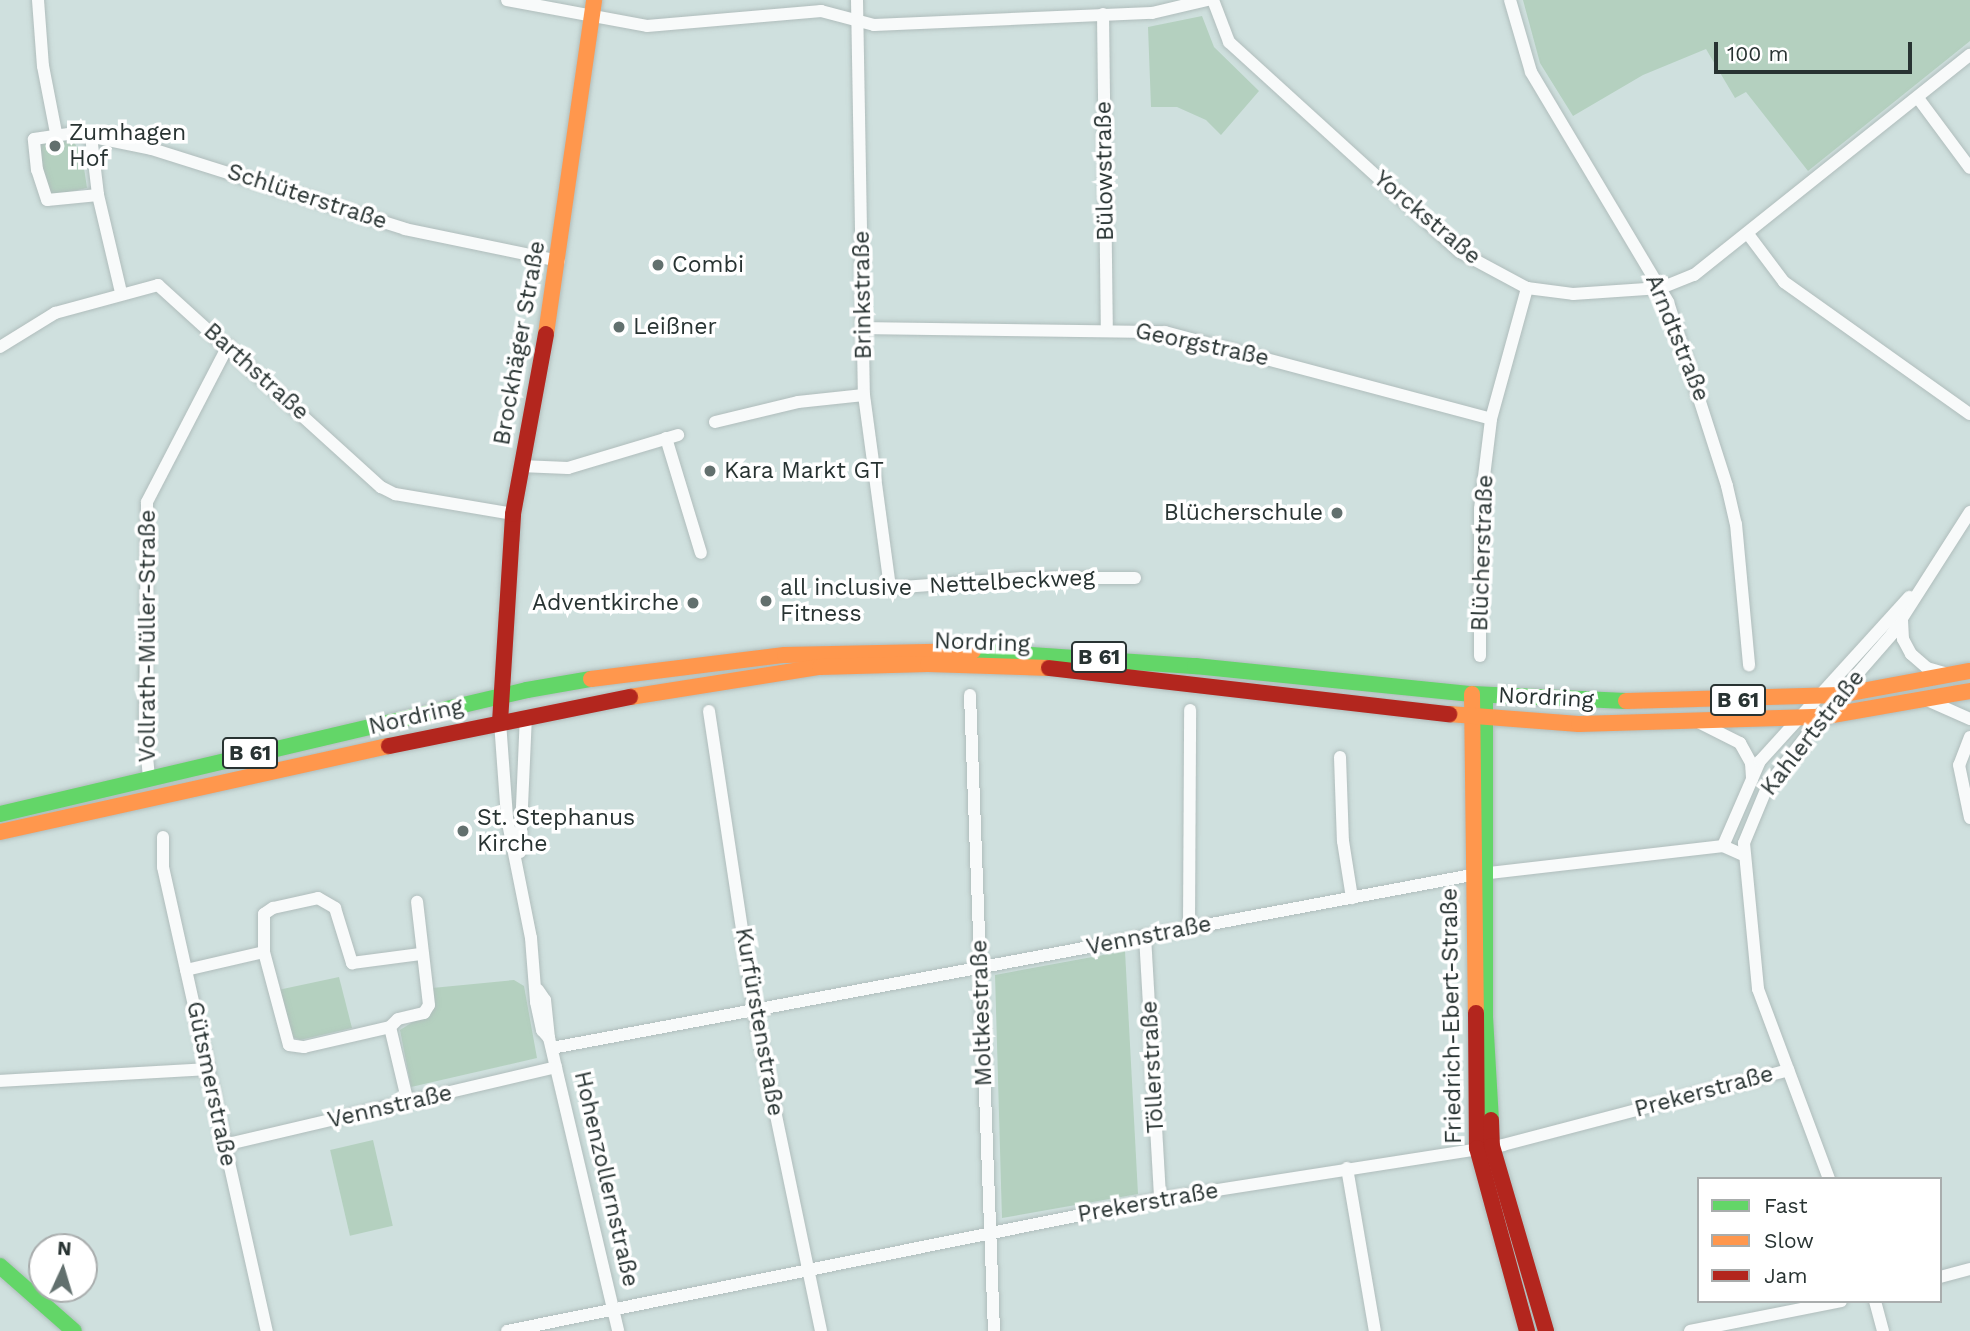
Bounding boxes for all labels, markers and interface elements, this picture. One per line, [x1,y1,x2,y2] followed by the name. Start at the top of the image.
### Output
[1718,28,1916,72] scale bar
[1727,41,1789,66] text: 100 m
[1090,101,1120,241] street label: Bülowstraße
[69,119,186,173] place label: Zumhagen Hof
[47,138,63,154] marker: Zumhagen Hof
[224,158,390,236] street label: Schlüterstraße
[1368,165,1486,271] street label: Yorckstraße
[848,230,878,360] street label: Brinkstraße
[488,238,552,448] street label: Brockhäger Straße
[672,251,744,279] place label: Combi
[650,257,666,273] marker: Combi
[1639,271,1715,405] street label: Arndtstraße
[633,313,717,341] place label: Leißner
[1133,317,1271,373] street label: Georgstraße
[198,318,314,426] street label: Barthstraße
[611,319,627,335] marker: Leißner
[724,457,884,485] place label: Kara Markt GT
[702,463,718,479] marker: Kara Markt GT
[1466,474,1500,632] street label: Blücherstraße
[1164,499,1323,527] place label: Blücherschule
[1329,505,1345,521] marker: Blücherschule
[134,510,162,762] street label: Vollrath-Müller-Straße
[929,564,1095,600] street label: Nettelbeckweg
[780,574,913,628] place label: all inclusive Fitness
[532,589,679,617] place label: Adventkirche
[758,593,774,609] marker: all inclusive Fitness
[685,595,701,611] marker: Adventkirche
[934,628,1030,658] street label: Nordring
[1071,640,1127,674] road number: B 61
[1755,665,1871,801] street label: Kahlertstraße
[1497,682,1595,714] street label: Nordring
[1710,682,1766,718] road number: B 61
[366,693,466,741] street label: Nordring
[222,736,278,770] road number: B 61
[477,804,635,858] place label: St. Stephanus Kirche
[455,823,471,839] marker: St. Stephanus Kirche
[1436,888,1468,1144] street label: Friedrich-Ebert-Straße
[1084,910,1214,962] street label: Vennstraße
[729,926,789,1118] street label: Kurfürstenstraße
[966,939,998,1087] street label: Moltkestraße
[180,999,242,1169] street label: Gütsmerstraße
[1136,1000,1170,1134] street label: Töllerstraße
[1632,1060,1776,1124] street label: Prekerstraße
[568,1069,644,1289] street label: Hohenzollernstraße
[325,1079,455,1135] street label: Vennstraße
[1075,1177,1221,1229] street label: Prekerstraße
[1697,1177,1942,1303] legend
[1764,1193,1808,1218] text: Fast
[1764,1228,1814,1253] text: Slow
[28,1233,98,1303] north arrow
[57,1237,72,1261] text: N
[1764,1263,1807,1288] text: Jam

